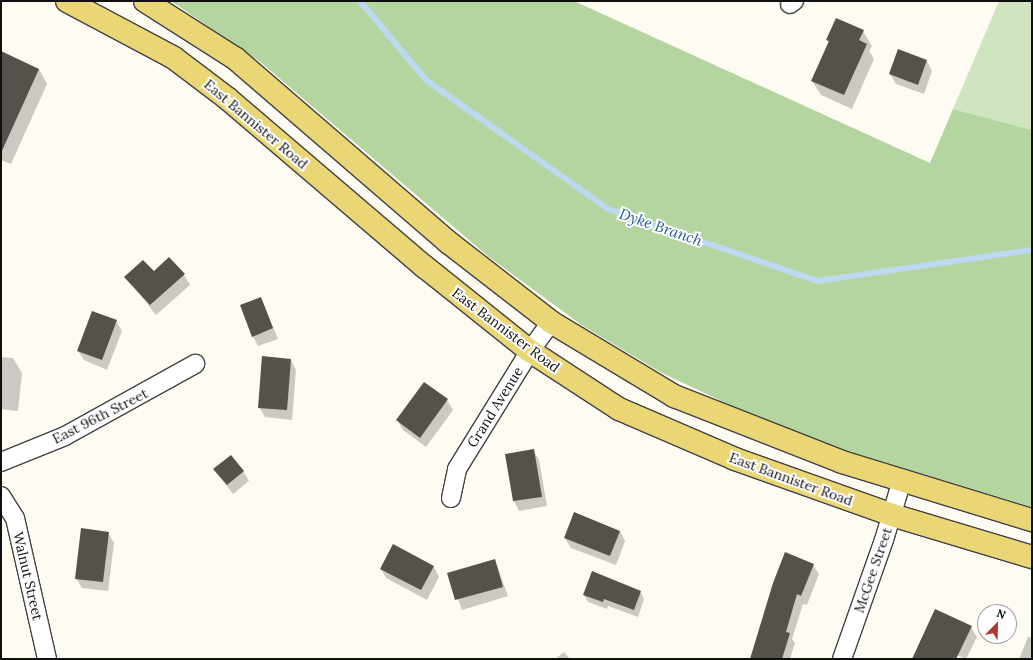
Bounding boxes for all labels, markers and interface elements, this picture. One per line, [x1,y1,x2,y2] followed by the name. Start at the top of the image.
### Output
[201,76,311,172] street label: East Bannister Road
[617,204,705,250] water label: Dyke Branch
[449,284,563,376] street label: East Bannister Road
[464,364,526,450] street label: Grand Avenue
[49,385,151,447] street label: East 96th Street
[727,449,855,509] street label: East Bannister Road
[851,525,895,615] street label: McGee Street
[10,530,46,622] street label: Walnut Street
[977,604,1017,644] north arrow
[995,606,1008,622] text: N

